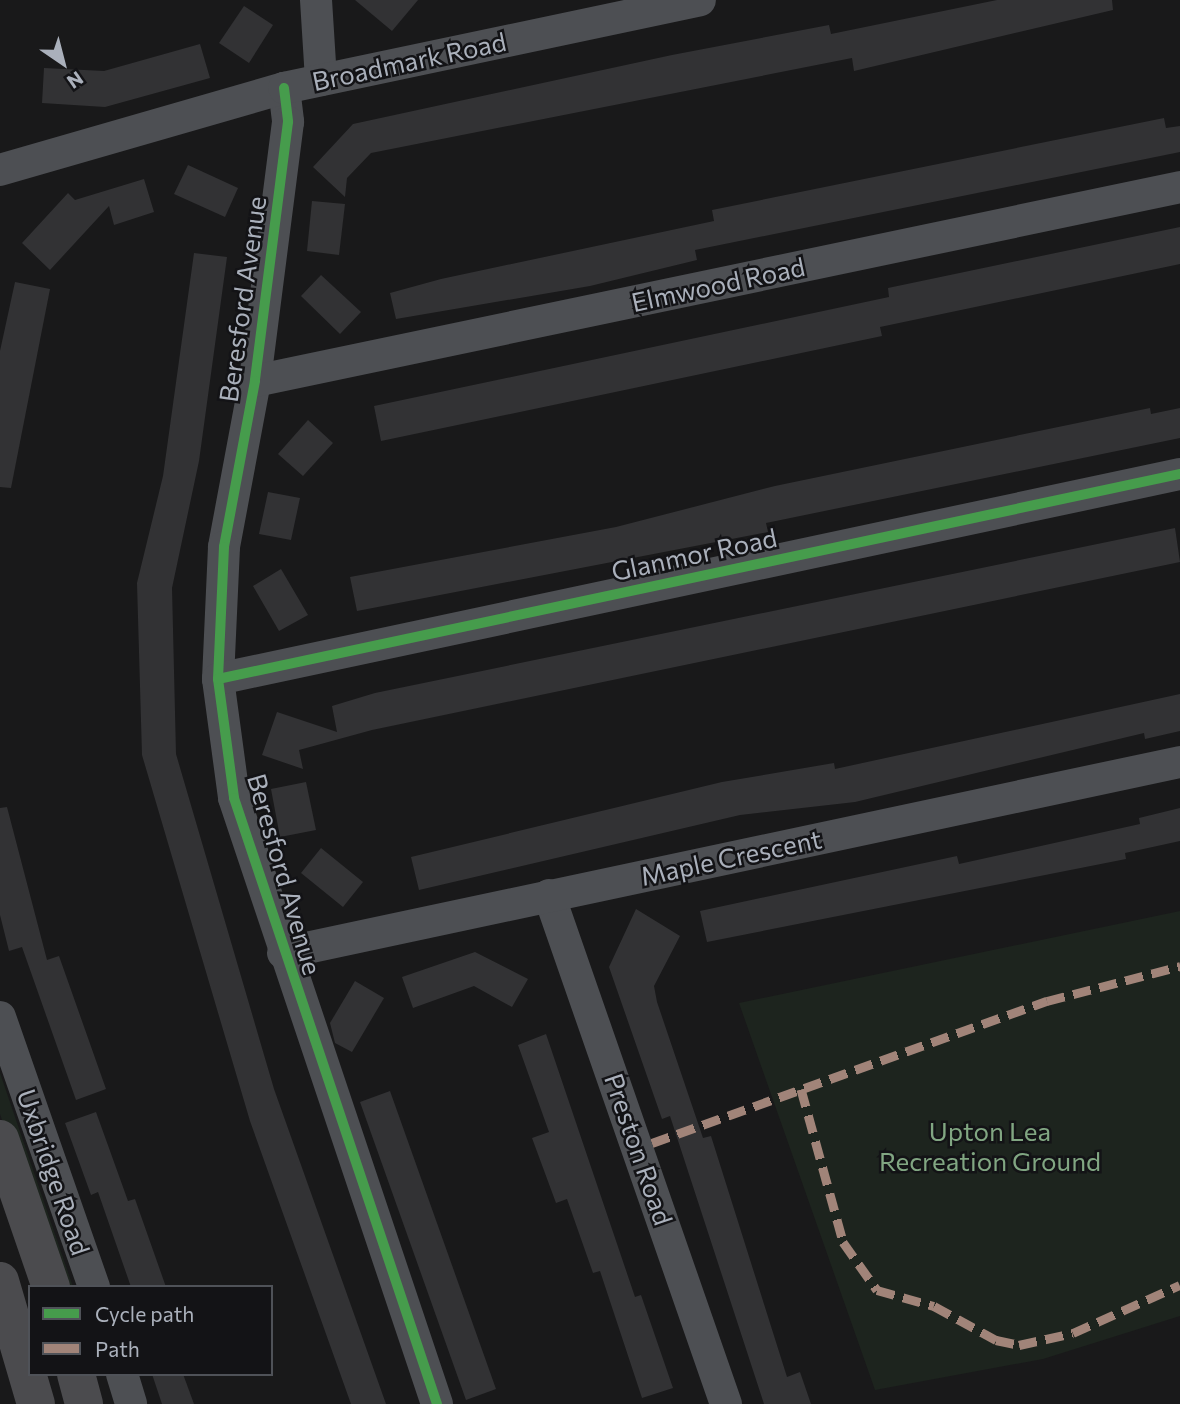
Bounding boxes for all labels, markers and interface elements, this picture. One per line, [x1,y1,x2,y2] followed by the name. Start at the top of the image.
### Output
[309,25,509,97] street label: Broadmark Road
[28,28,98,98] north arrow
[63,67,88,94] text: N
[212,194,272,404] street label: Beresford Avenue
[628,250,808,318] street label: Elmwood Road
[608,521,780,587] street label: Glanmor Road
[241,770,329,978] street label: Beresford Avenue
[638,823,824,891] street label: Maple Crescent
[598,1069,680,1229] street label: Preston Road
[11,1085,97,1259] street label: Uxbridge Road
[879,1115,1101,1176] park label: Upton Lea Recreation Ground
[28,1285,273,1376] legend
[95,1301,194,1326] text: Cycle path
[95,1336,140,1361] text: Path

